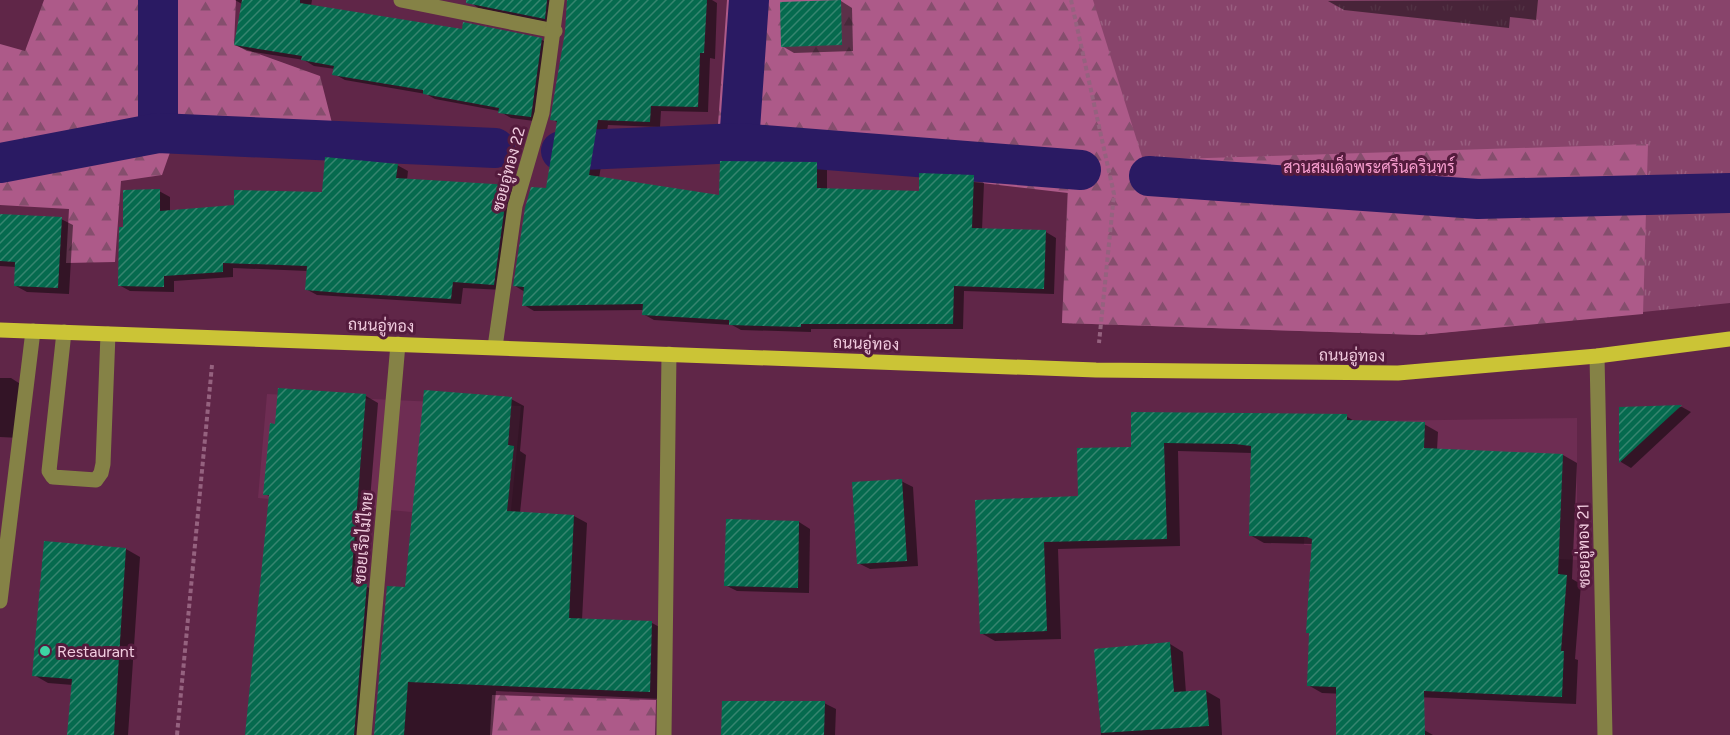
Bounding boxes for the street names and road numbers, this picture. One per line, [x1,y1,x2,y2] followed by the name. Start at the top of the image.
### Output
[487,124,531,214] street label: ซอยอู่ทอง 22
[347,314,414,338] street label: ถนนอู่ทอง
[832,332,899,356] street label: ถนนอู่ทอง
[1319,344,1385,368] street label: ถนนอู่ทอง
[348,491,377,585] street label: ซอยเรือไม้ไทย
[1572,504,1596,588] street label: ซอยอู่ทอง 21

